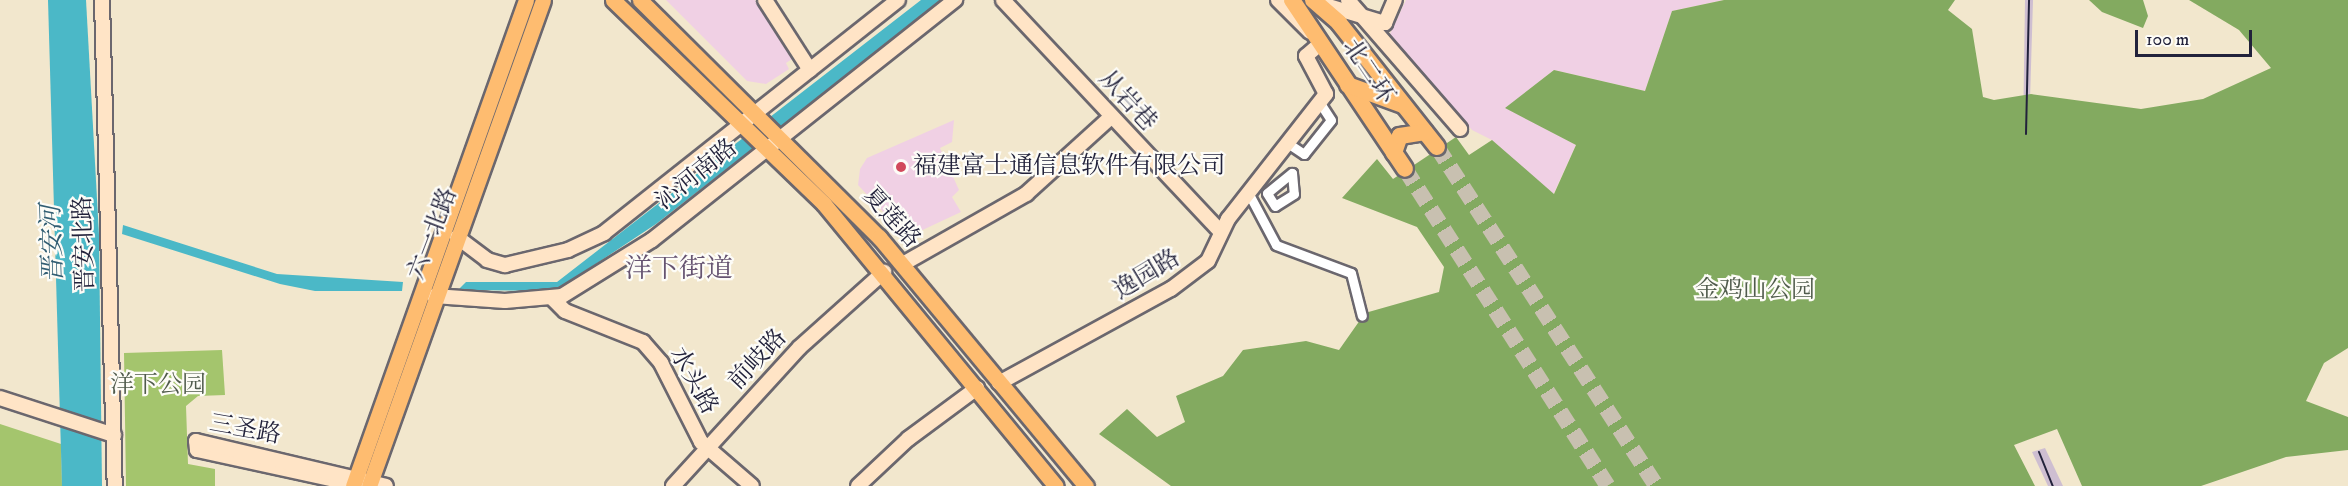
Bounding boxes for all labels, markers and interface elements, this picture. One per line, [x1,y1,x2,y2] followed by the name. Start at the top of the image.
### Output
[2138,18,2255,56] scale bar
[2146,29,2189,51] text: 100 m
[1336,34,1400,110] street label: 北二环
[1092,65,1162,137] street label: 从岩巷
[651,134,743,216] street label: 沁河南路
[913,153,1225,181] place label: 福建富士通信息软件有限公司
[894,160,908,174] marker: 福建富士通信息软件有限公司
[856,182,926,254] street label: 夏莲路
[402,184,464,284] street label: 六一北路
[69,196,101,292] street label: 晋安北路
[36,204,70,284] water label: 晋安河
[1109,244,1185,306] street label: 逸园路
[625,254,733,286] district label: 洋下街道
[1695,277,1815,305] park label: 金鸡山公园
[723,324,793,396] street label: 前岐路
[663,343,723,419] street label: 水头路
[110,372,206,400] park label: 洋下公园
[207,410,283,450] street label: 三圣路

